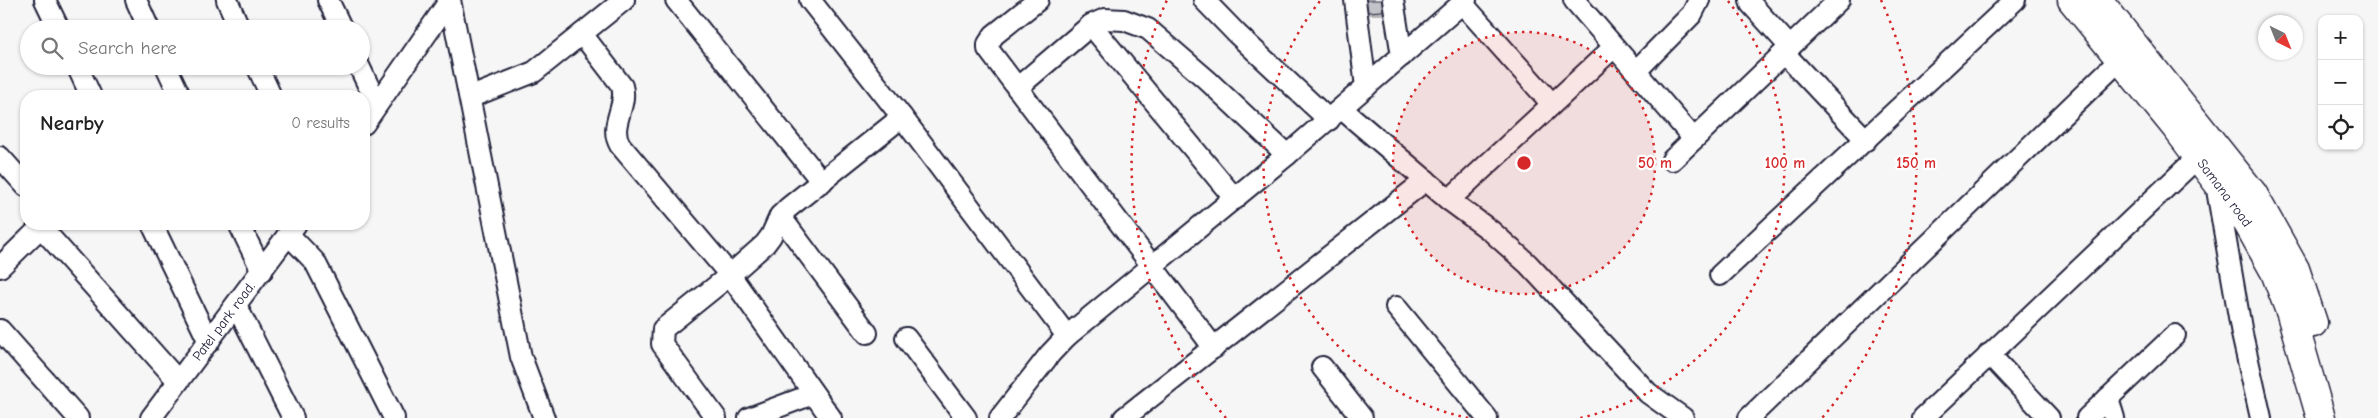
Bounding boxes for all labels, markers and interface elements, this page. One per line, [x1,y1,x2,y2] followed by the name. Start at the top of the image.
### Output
[2258,15,2303,60] north arrow
[2318,15,2363,150] map controls
[2318,15,2363,60] button: +
[20,20,370,75] search box
[38,34,66,62] icon: search
[78,37,177,59] text: Search here
[2318,60,2363,105] button: −
[2318,105,2363,150] button: locate
[40,111,104,135] text: Nearby
[291,114,350,132] text: 0 results
[1515,154,1533,172] centre of rings
[1638,154,1672,172] text: 50 m
[1765,154,1805,172] text: 100 m
[1896,154,1936,172] text: 150 m
[2194,155,2256,230] street label: Samana road
[188,278,258,364] street label: Patel park road.

